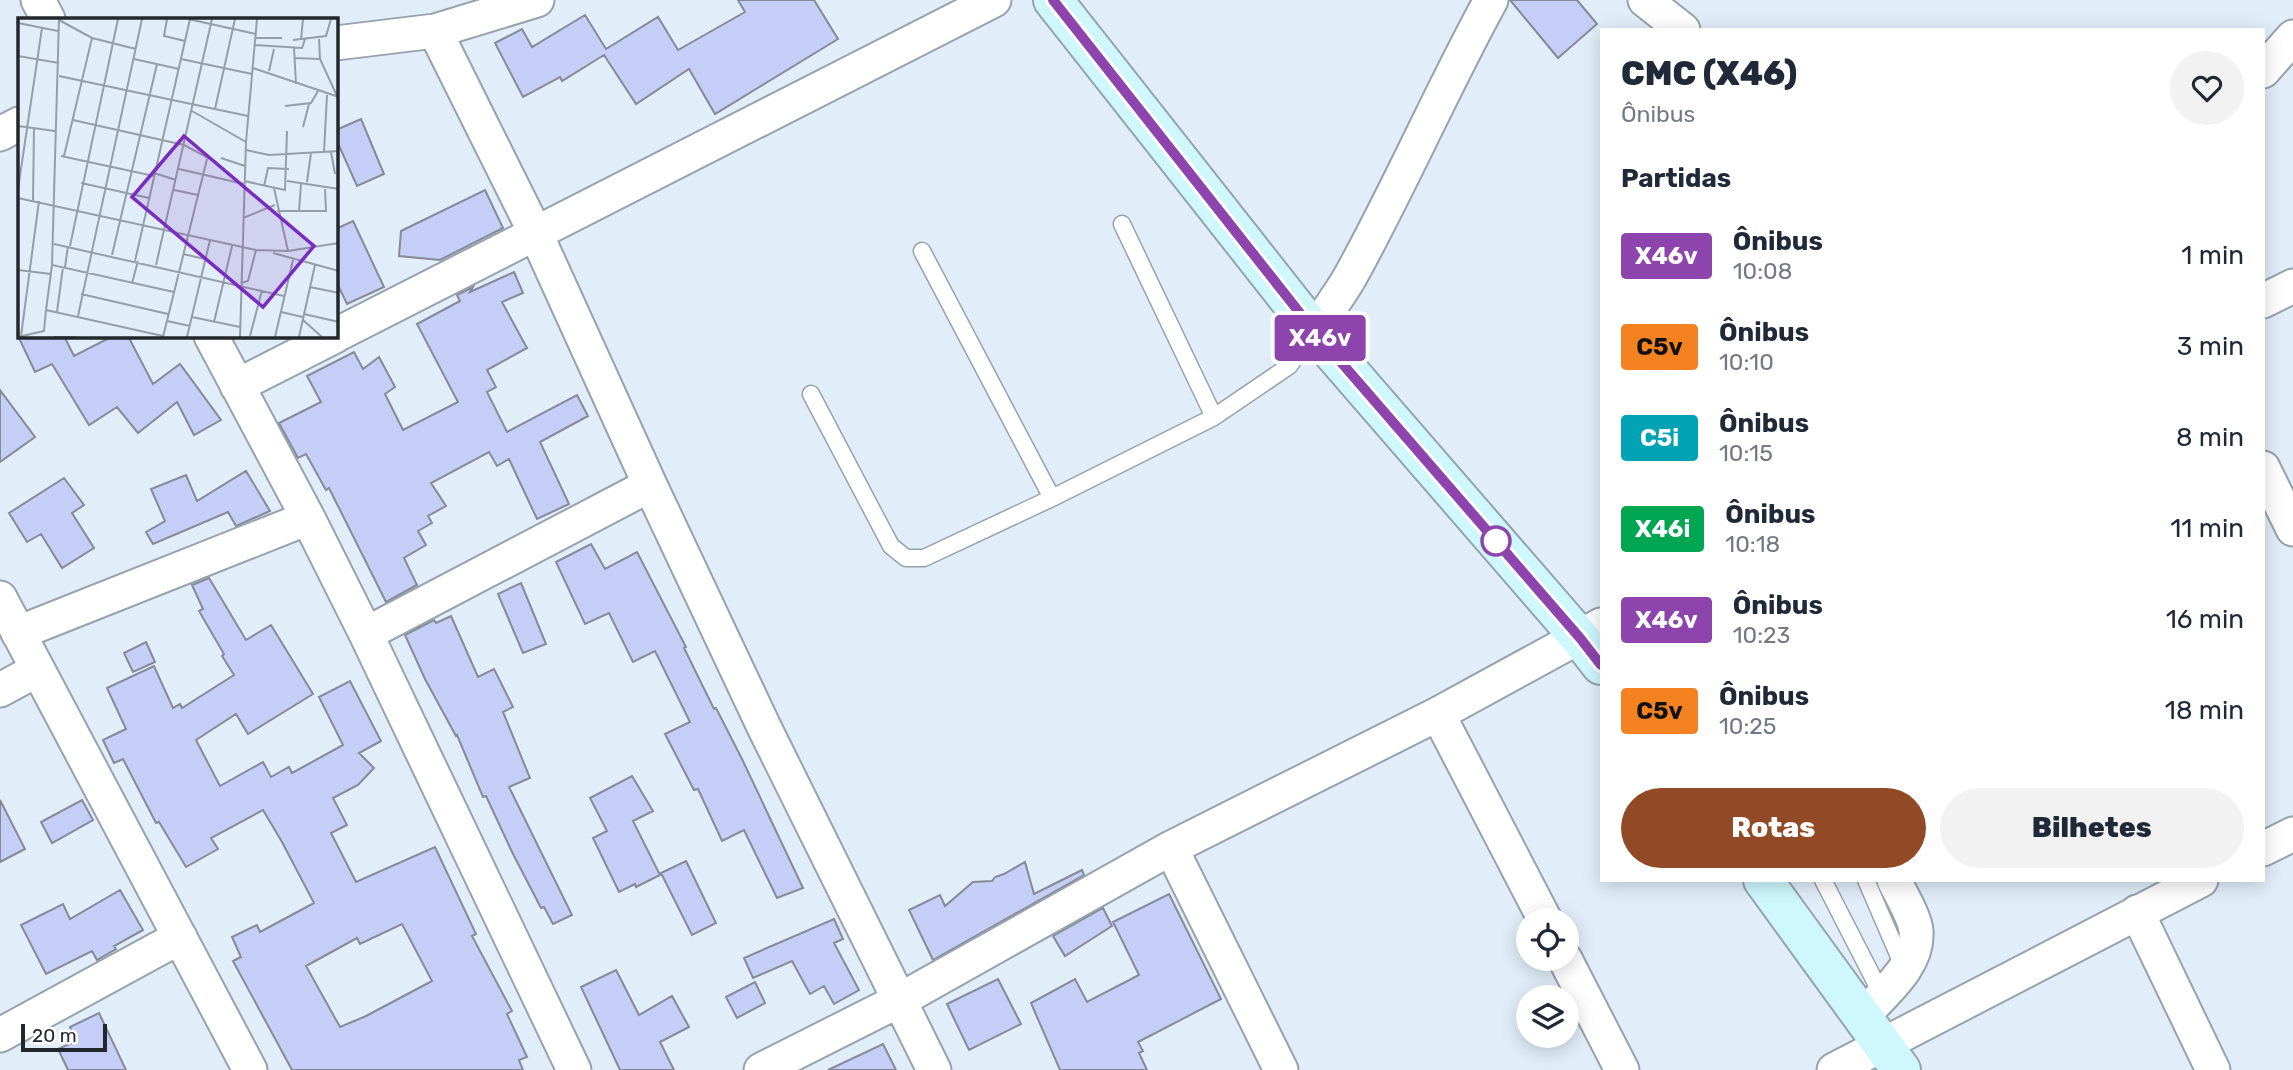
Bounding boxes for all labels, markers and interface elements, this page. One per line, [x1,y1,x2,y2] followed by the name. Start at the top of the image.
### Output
[18,18,338,338] inset map
[2170,51,2244,125] button: heart
[1621,54,1797,93] text: CMC (X46)
[1621,100,1695,128] text: Ônibus
[1621,163,1731,194] text: Partidas
[1733,226,1823,257] text: Ônibus
[2181,240,2244,271] text: 1 min
[1635,242,1698,270] text: X46v
[1733,257,1792,285] text: 10:08
[1271,315,1369,361] line badge: X46v
[1719,317,1809,348] text: Ônibus
[1289,324,1351,352] text: X46v
[2177,331,2244,362] text: 3 min
[1636,333,1683,361] text: C5v
[1719,348,1774,376] text: 10:10
[1719,408,1809,439] text: Ônibus
[2176,422,2244,453] text: 8 min
[1640,424,1679,452] text: C5i
[1719,439,1773,467] text: 10:15
[1725,499,1815,530] text: Ônibus
[2170,513,2244,544] text: 11 min
[1635,515,1690,543] text: X46i
[1481,526,1511,556] unlabelled marker
[1725,530,1780,558] text: 10:18
[1733,590,1823,621] text: Ônibus
[2166,604,2244,635] text: 16 min
[1635,606,1698,634] text: X46v
[1733,621,1790,649] text: 10:23
[1719,681,1809,712] text: Ônibus
[2165,695,2244,726] text: 18 min
[1636,697,1683,725] text: C5v
[1719,712,1777,740] text: 10:25
[1621,788,1926,868] button: Rotas
[1940,788,2244,868] button: Bilhetes
[1516,908,1579,1048] map controls
[1516,908,1579,971] button: locate
[1516,985,1579,1048] button: layers
[21,1021,107,1053] scale bar
[32,1024,77,1047] text: 20 m

